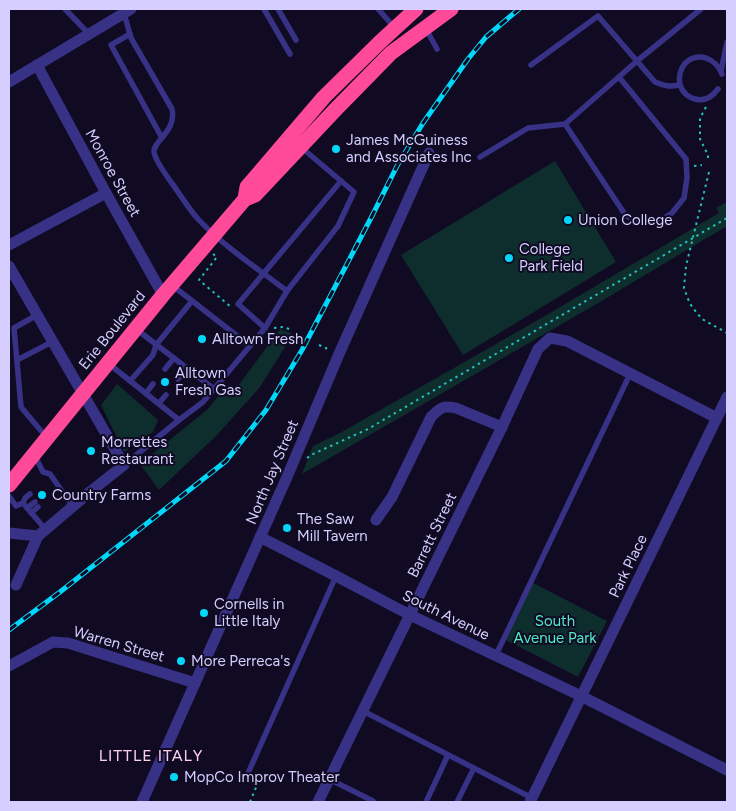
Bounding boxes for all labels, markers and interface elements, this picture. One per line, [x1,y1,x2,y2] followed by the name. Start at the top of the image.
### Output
[82,126,145,220] street label: Monroe Street
[346,131,472,166] place label: James McGuiness and Associates Inc
[330,143,342,155] marker: James McGuiness and Associates Inc
[578,211,673,229] place label: Union College
[562,214,574,226] marker: Union College
[519,240,583,275] place label: College Park Field
[503,252,515,264] marker: College Park Field
[75,287,149,373] street label: Erie Boulevard
[212,330,303,348] place label: Alltown Fresh
[196,333,208,345] marker: Alltown Fresh
[175,364,241,399] place label: Alltown Fresh Gas
[159,376,171,388] marker: Alltown Fresh Gas
[242,417,302,527] street label: North Jay Street
[101,433,174,468] place label: Morrettes Restaurant
[85,445,97,457] marker: Morrettes Restaurant
[52,486,151,504] place label: Country Farms
[36,489,48,501] marker: Country Farms
[404,489,460,580] street label: Barrett Street
[297,510,368,545] place label: The Saw Mill Tavern
[281,522,293,534] marker: The Saw Mill Tavern
[605,531,651,601] street label: Park Place
[399,586,493,644] street label: South Avenue
[214,595,284,630] place label: Cornells in Little Italy
[198,607,210,619] marker: Cornells in Little Italy
[514,612,597,647] park label: South Avenue Park
[71,622,167,666] street label: Warren Street
[191,652,290,670] place label: More Perreca's
[175,655,187,667] marker: More Perreca's
[99,746,203,765] district label: LITTLE ITALY
[184,768,340,786] place label: MopCo Improv Theater
[168,771,180,783] marker: MopCo Improv Theater

